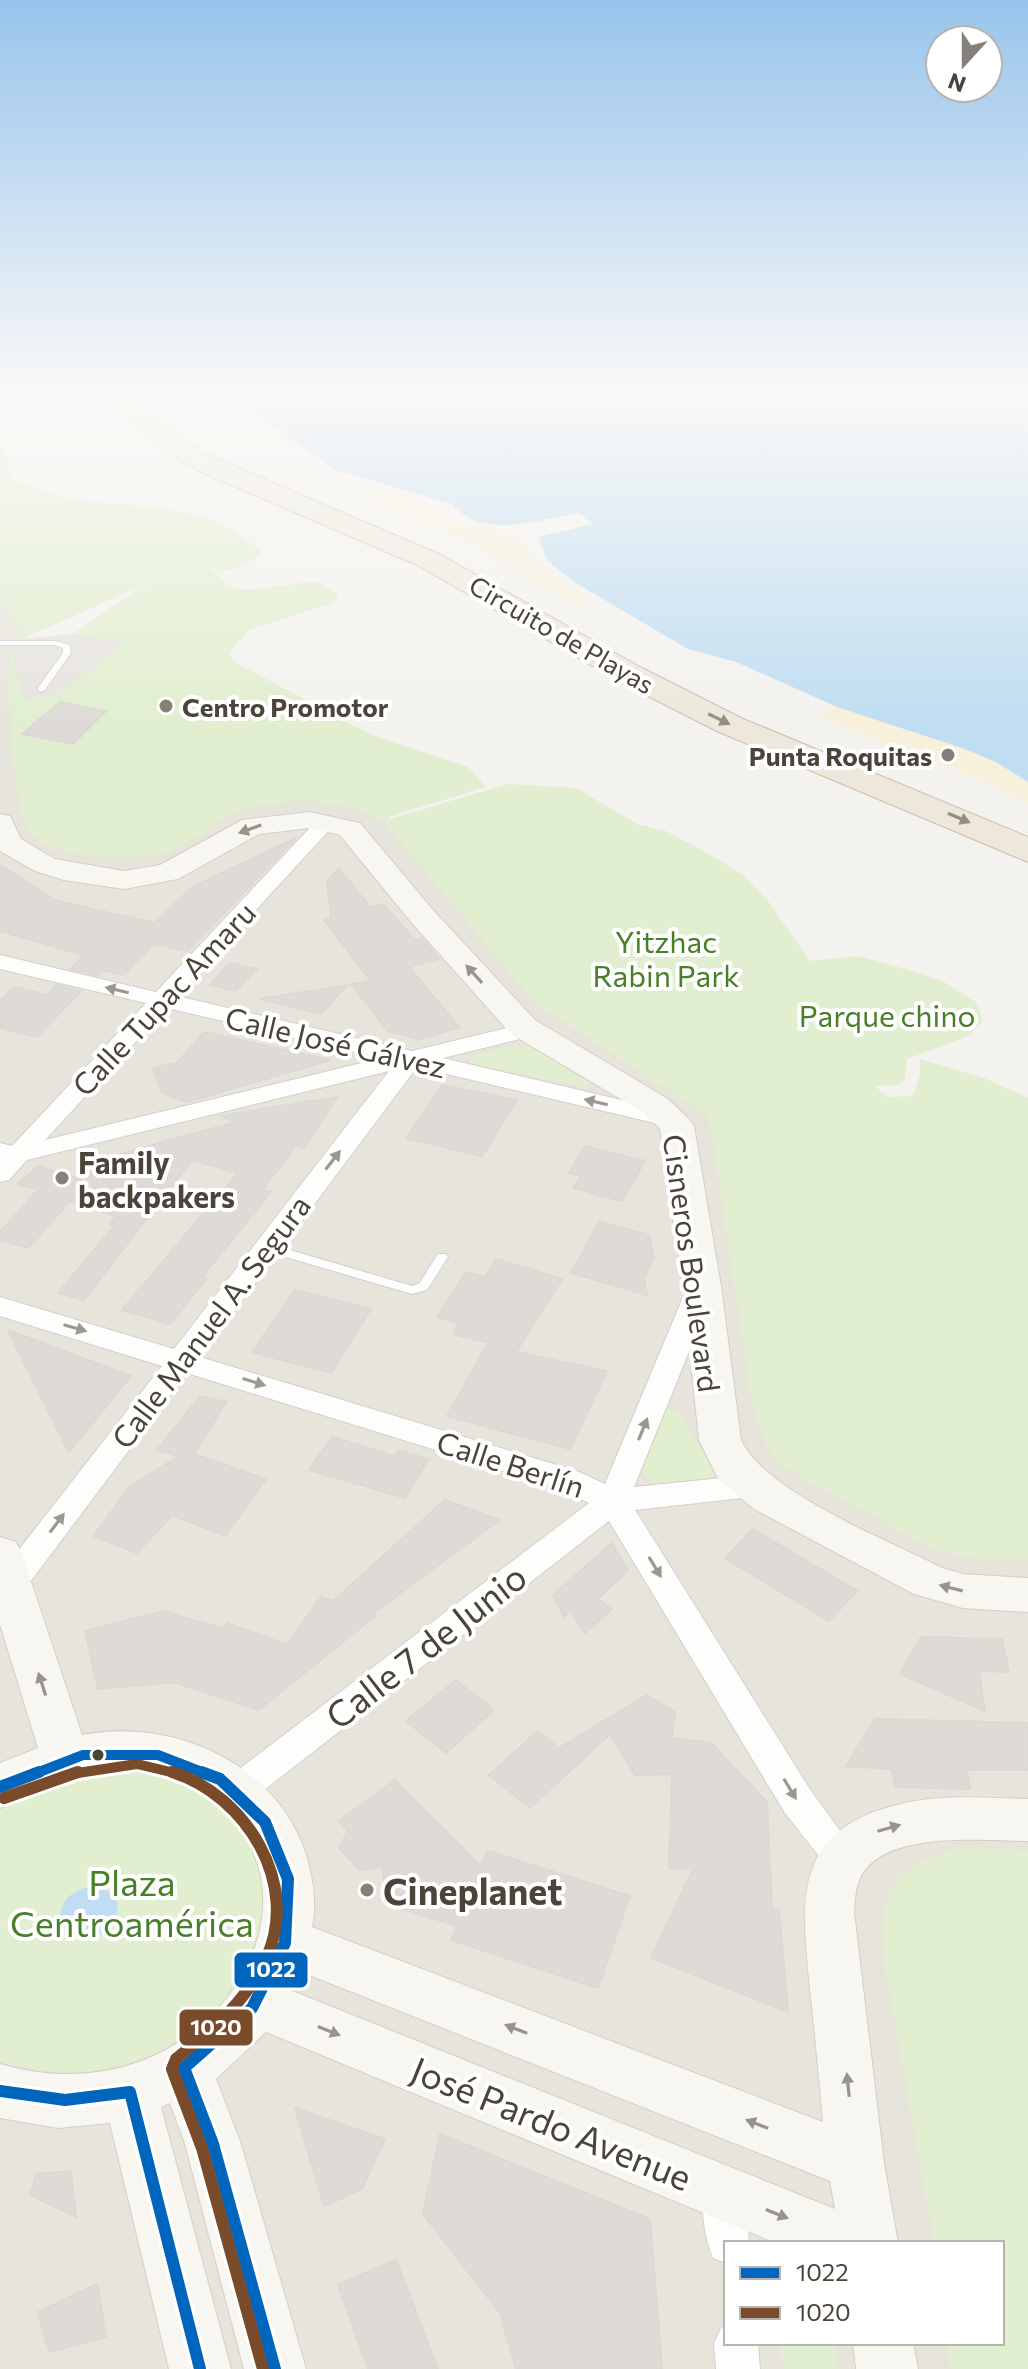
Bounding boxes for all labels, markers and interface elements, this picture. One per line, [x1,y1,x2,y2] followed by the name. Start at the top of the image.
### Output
[924,24,1004,104] north arrow
[944,68,969,99] text: N
[464,569,660,699] street label: Circuito de Playas
[182,691,389,722] place label: Centro Promotor
[157,697,175,715] marker: Centro Promotor
[707,712,730,726] one-way arrow
[749,740,932,771] place label: Punta Roquitas
[939,746,957,764] marker: Punta Roquitas
[947,812,971,825] one-way arrow
[238,823,262,836] one-way arrow
[64,893,262,1103] street label: Calle Tupac Amaru
[593,922,739,993] park label: Yitzhac Rabin Park
[466,964,484,983] one-way arrow
[105,983,130,996] one-way arrow
[799,996,975,1033] park label: Parque chino
[222,998,450,1084] street label: Calle José Gálvez
[584,1095,609,1108] one-way arrow
[657,1132,729,1394] street label: Cisneros Boulevard
[78,1143,235,1214] place label: Family backpakers
[325,1150,341,1170] one-way arrow
[53,1169,71,1187] marker: Family backpakers
[103,1187,317,1455] street label: Calle Manuel A. Segura
[63,1322,87,1335] one-way arrow
[242,1376,266,1389] one-way arrow
[637,1417,650,1441] one-way arrow
[433,1422,589,1504] street label: Calle Berlín
[49,1512,65,1533] one-way arrow
[316,1553,534,1737] street label: Calle 7 de Junio
[648,1556,662,1578] one-way arrow
[938,1581,963,1594] one-way arrow
[35,1672,48,1696] one-way arrow
[90,1747,106,1763] unlabelled marker
[783,1778,797,1800] one-way arrow
[877,1822,902,1834] one-way arrow
[10,1859,254,1944] park label: Plaza Centroamérica
[383,1868,562,1912] place label: Cineplanet
[358,1881,376,1899] marker: Cineplanet
[233,1951,309,1989] line badge: 1022
[246,1955,296,1982] text: 1022
[178,2008,254,2047] line badge: 1020
[190,2013,242,2040] text: 1020
[503,2022,527,2035] one-way arrow
[317,2025,341,2038] one-way arrow
[405,2046,699,2198] street label: José Pardo Avenue
[841,2072,854,2097] one-way arrow
[745,2117,769,2130] one-way arrow
[765,2208,789,2221] one-way arrow
[724,2241,1004,2345] legend
[796,2257,848,2286] text: 1022
[796,2297,851,2326] text: 1020

